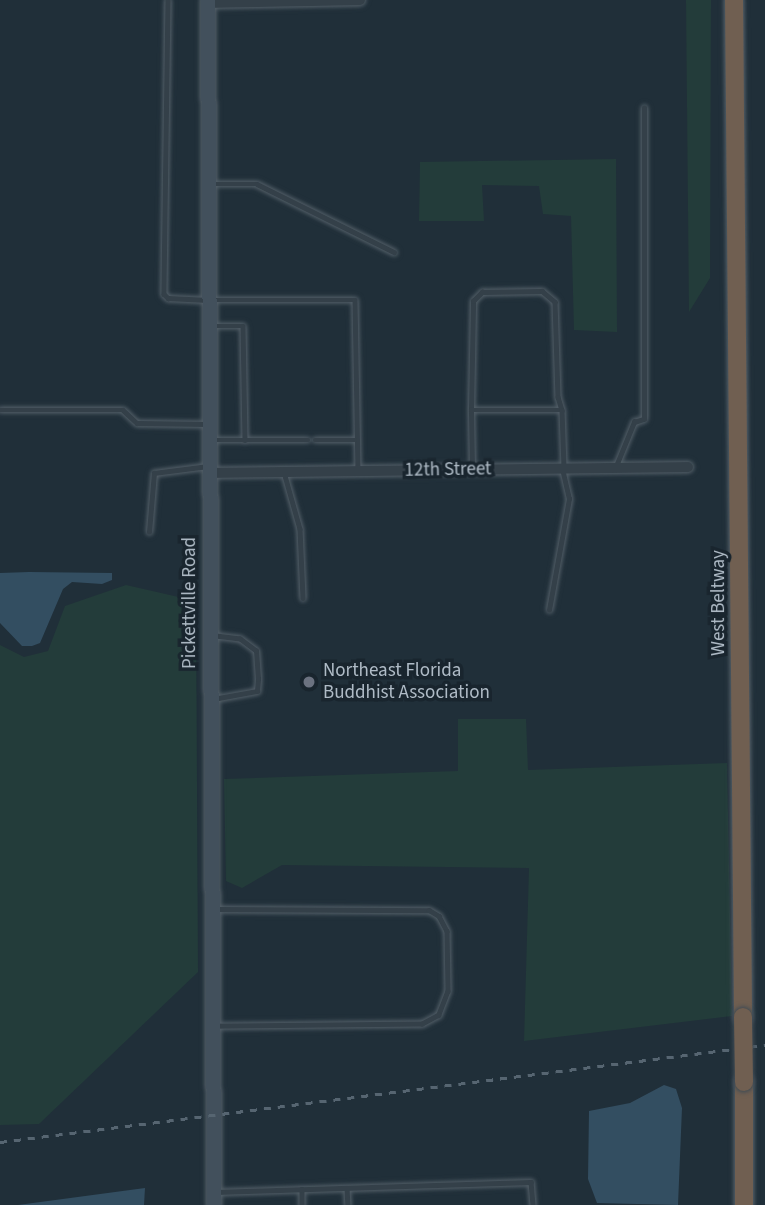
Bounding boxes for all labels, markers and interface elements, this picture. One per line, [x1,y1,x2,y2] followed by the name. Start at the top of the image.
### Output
[404,458,492,482] street label: 12th Street
[179,537,201,669] street label: Pickettville Road
[708,550,730,656] street label: West Beltway
[323,660,490,704] place label: Northeast Florida Buddhist Association
[301,674,317,690] marker: Northeast Florida Buddhist Association

